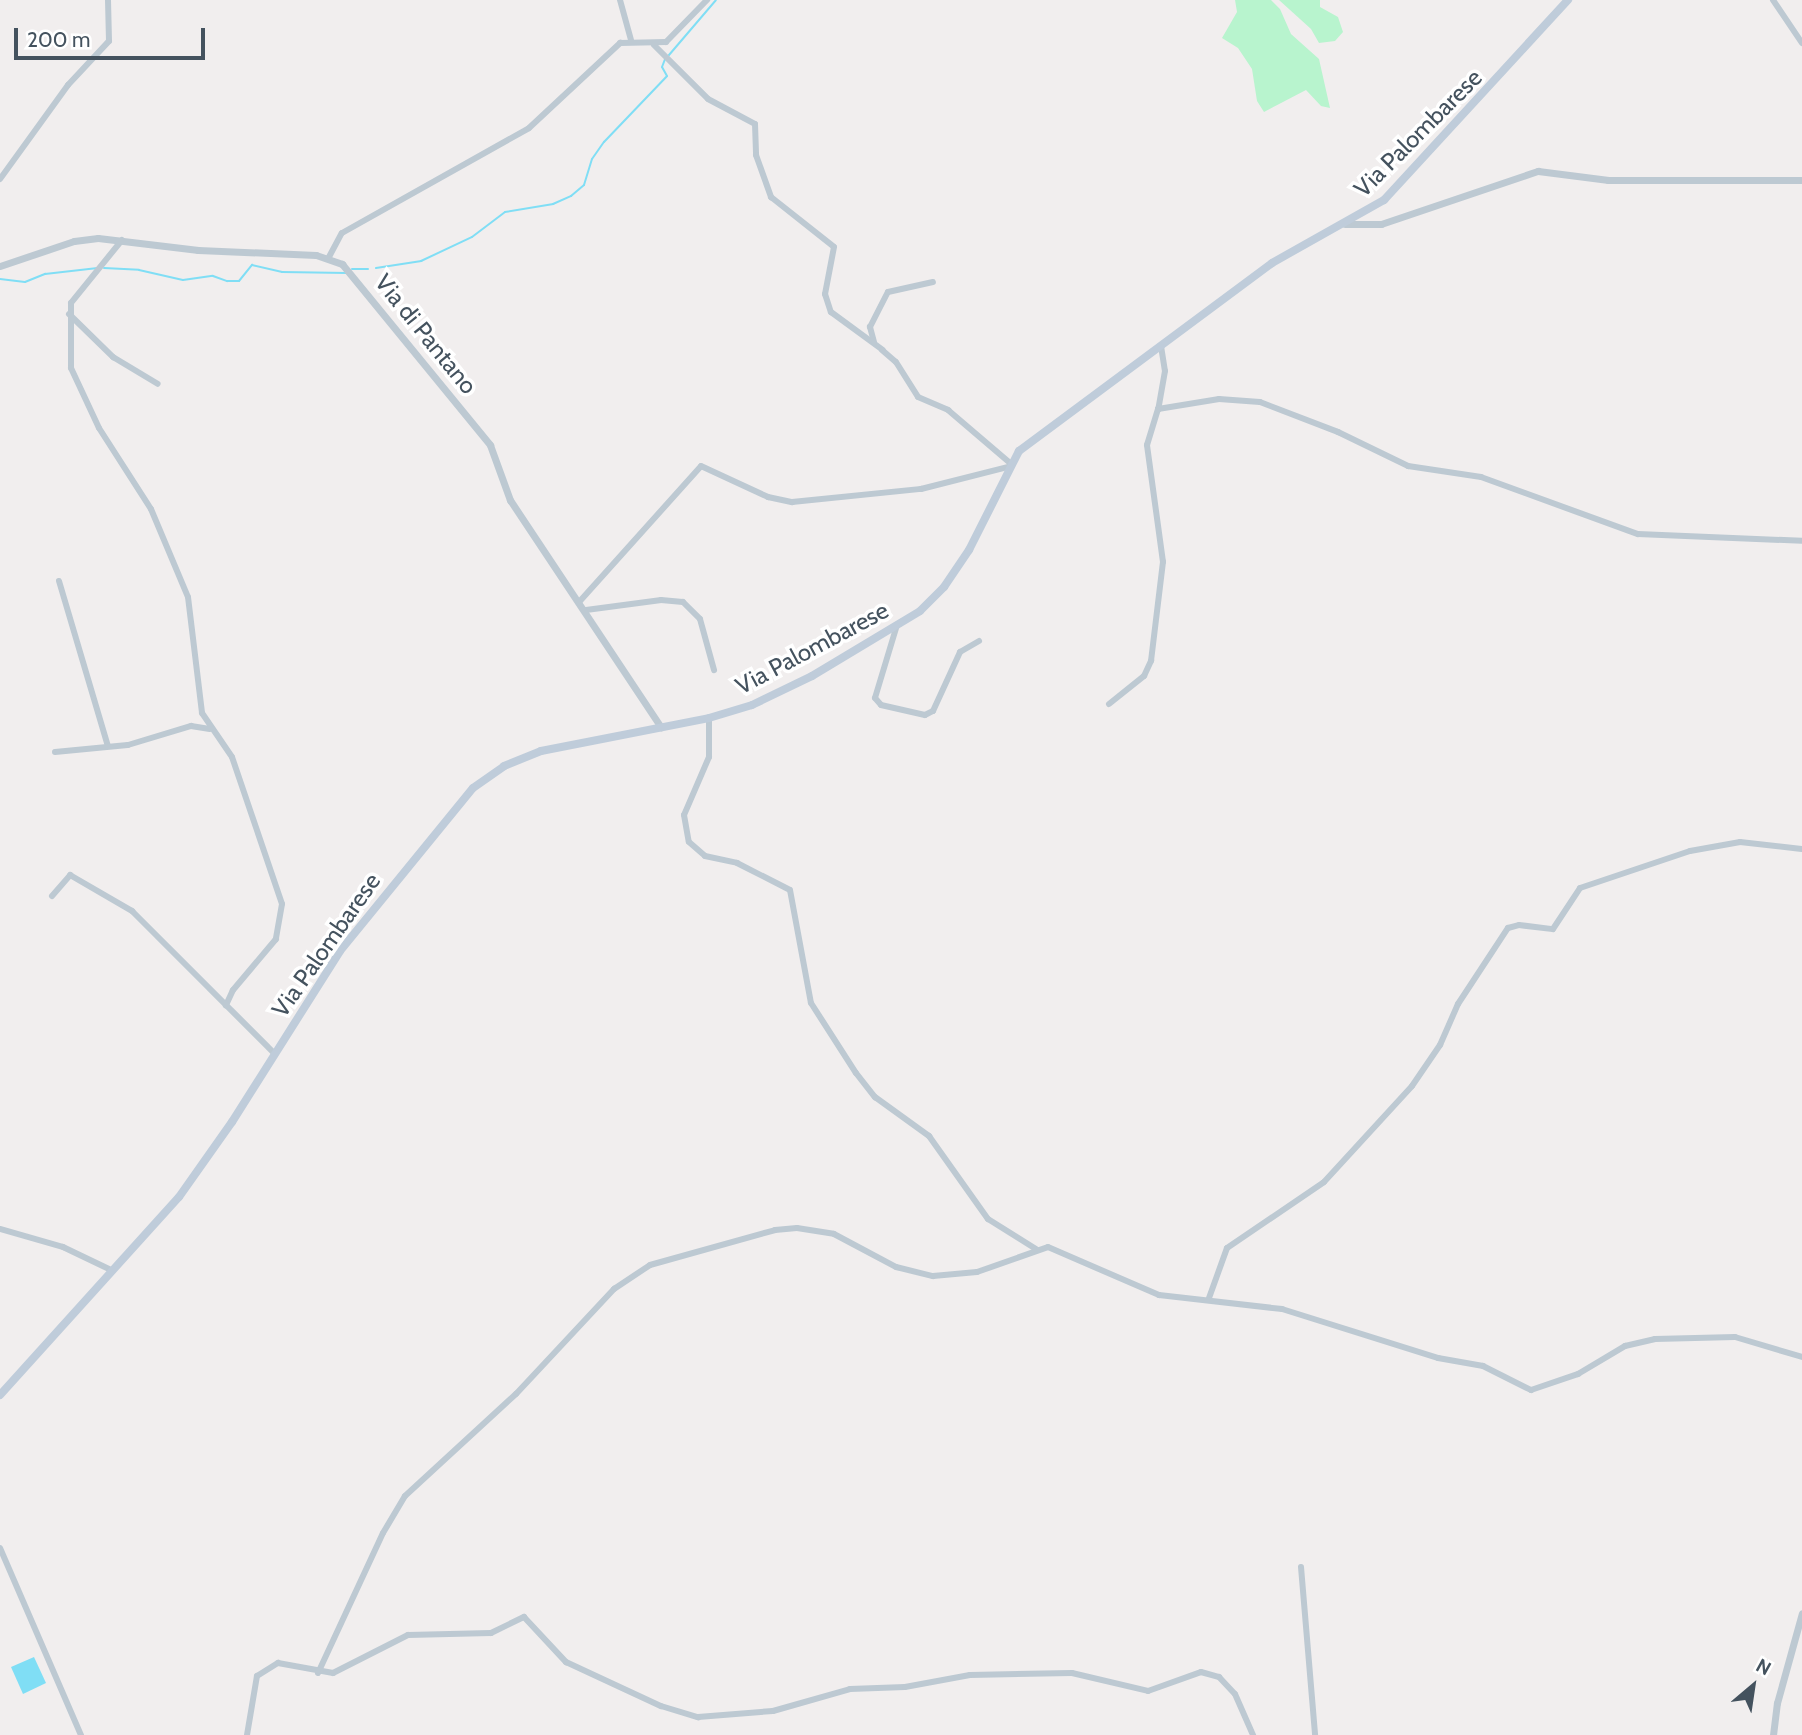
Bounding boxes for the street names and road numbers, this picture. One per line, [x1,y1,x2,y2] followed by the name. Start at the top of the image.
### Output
[1348,63,1488,203] street label: Via Palombarese
[369,268,483,400] street label: Via di Pantano
[731,596,893,700] street label: Via Palombarese
[266,868,386,1022] street label: Via Palombarese

